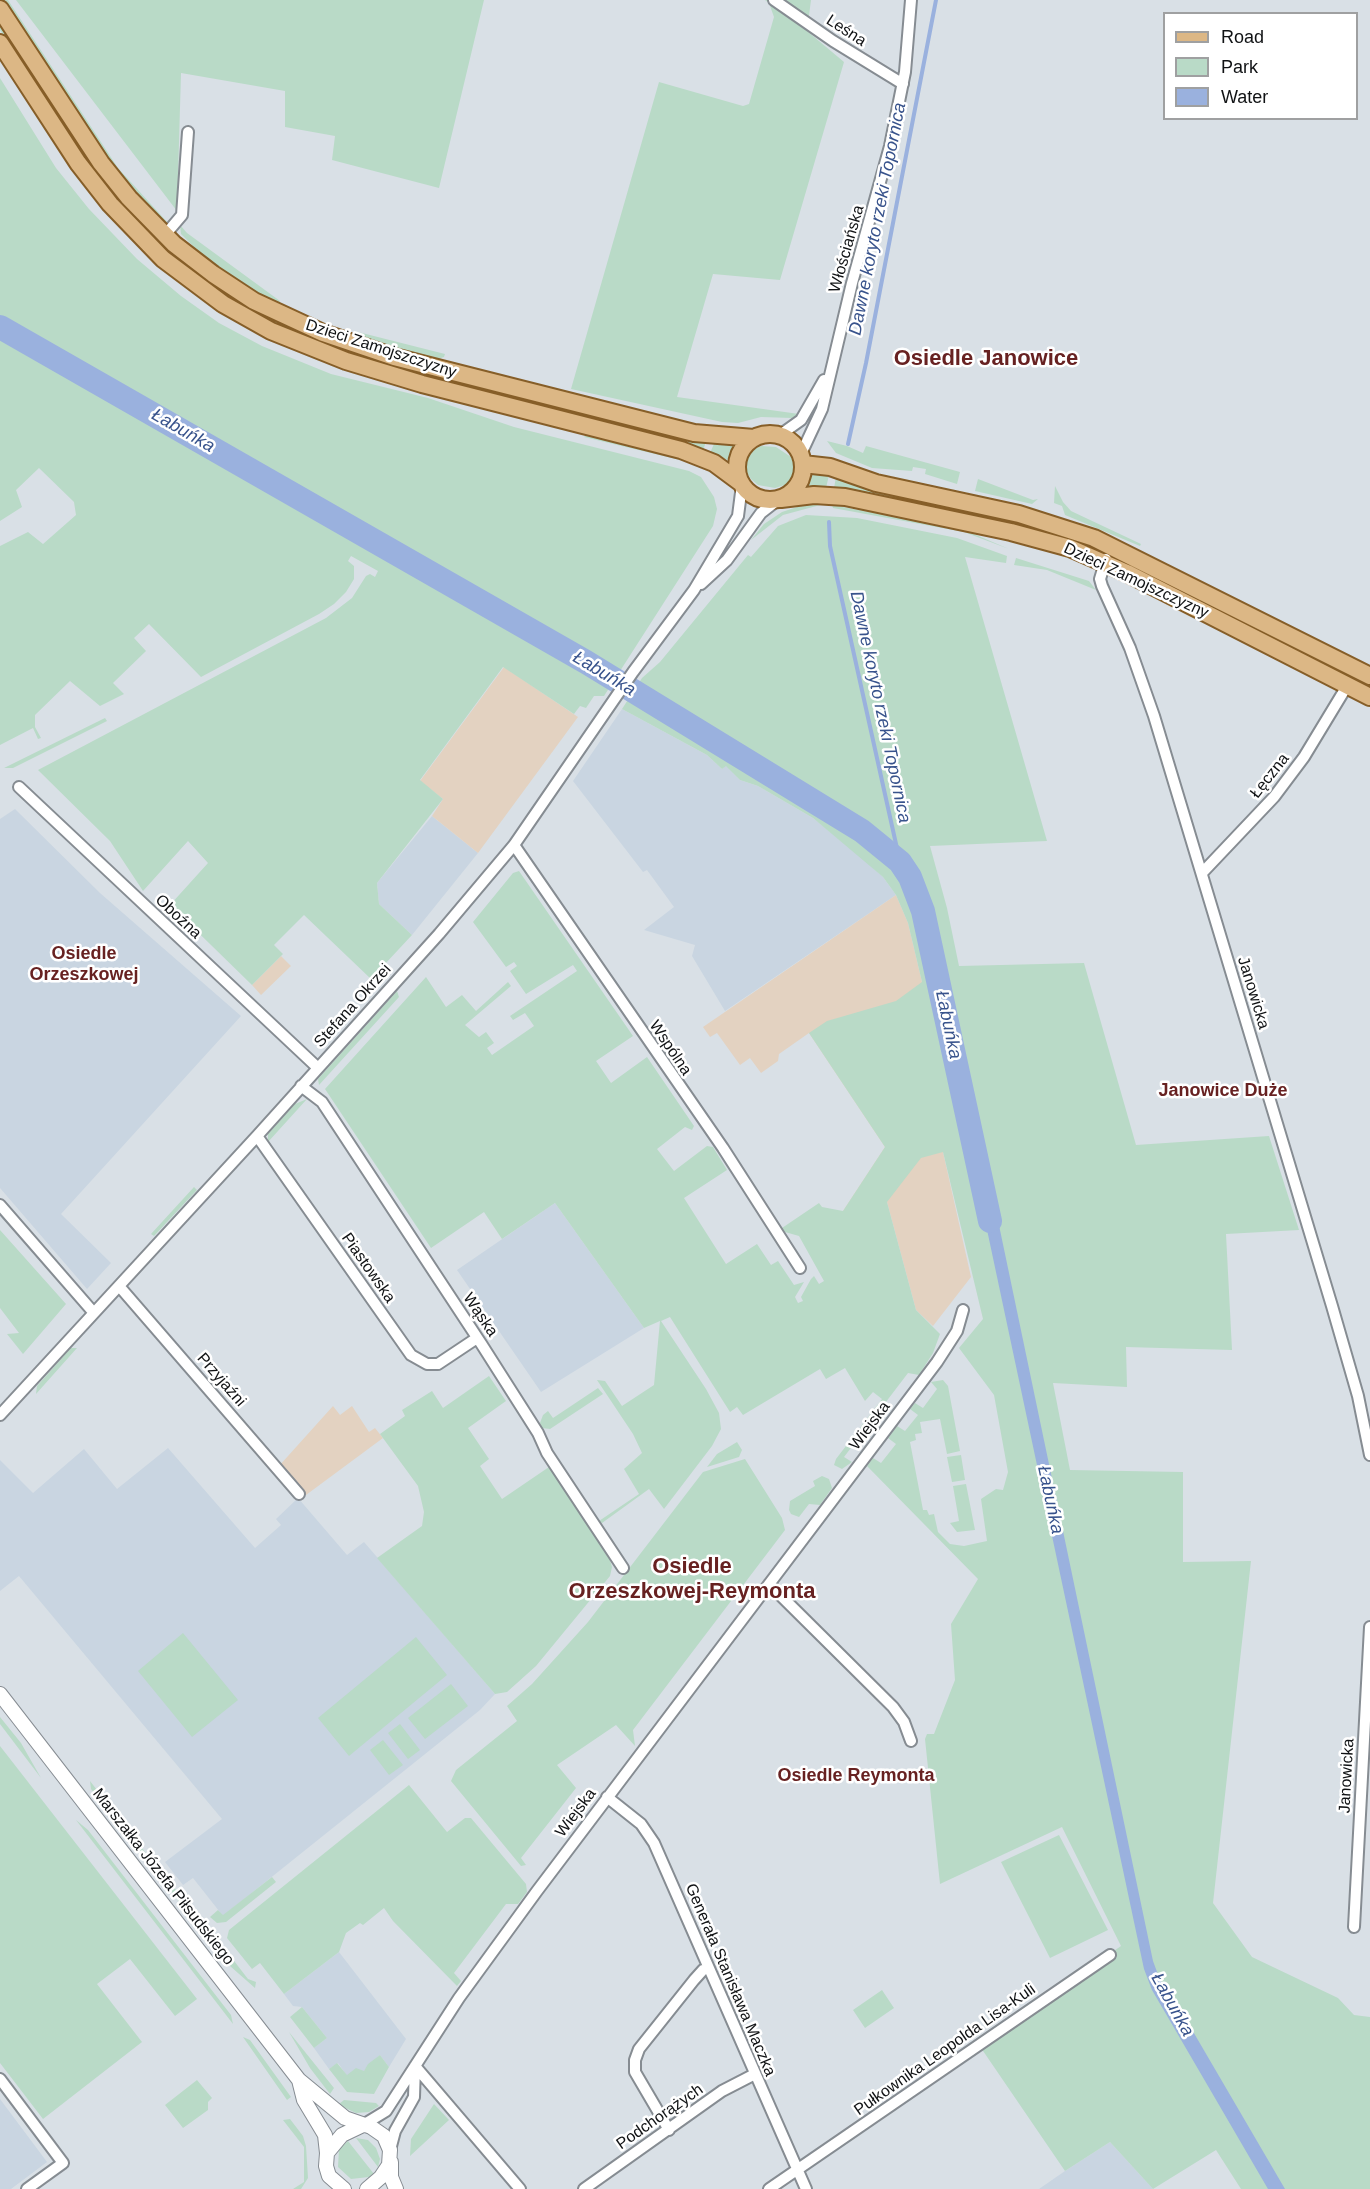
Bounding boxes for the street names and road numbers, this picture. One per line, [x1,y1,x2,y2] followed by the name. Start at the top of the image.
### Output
[822,11,870,51] street label: Leśna
[825,203,869,295] street label: Włościańska
[303,316,459,382] street label: Dzieci Zamojszczyzny
[1061,539,1211,623] street label: Dzieci Zamojszczyzny
[1247,750,1293,802] street label: Łęczna
[151,891,205,943] street label: Oboźna
[1233,954,1273,1032] street label: Janowicka
[310,960,396,1052] street label: Stefana Okrzei
[645,1017,695,1079] street label: Wspólna
[337,1229,399,1307] street label: Piastowska
[458,1289,502,1341] street label: Wąska
[192,1349,250,1411] street label: Przyjaźni
[845,1398,895,1454] street label: Wiejska
[1335,1738,1359,1814] street label: Janowicka
[88,1785,238,1969] street label: Marszałka Józefa Piłsudskiego
[551,1785,601,1841] street label: Wiejska
[681,1881,779,2079] street label: Generała Stanisława Maczka
[851,1980,1039,2120] street label: Pułkownika Leopolda Lisa-Kuli
[613,2080,707,2154] street label: Podchorążych

